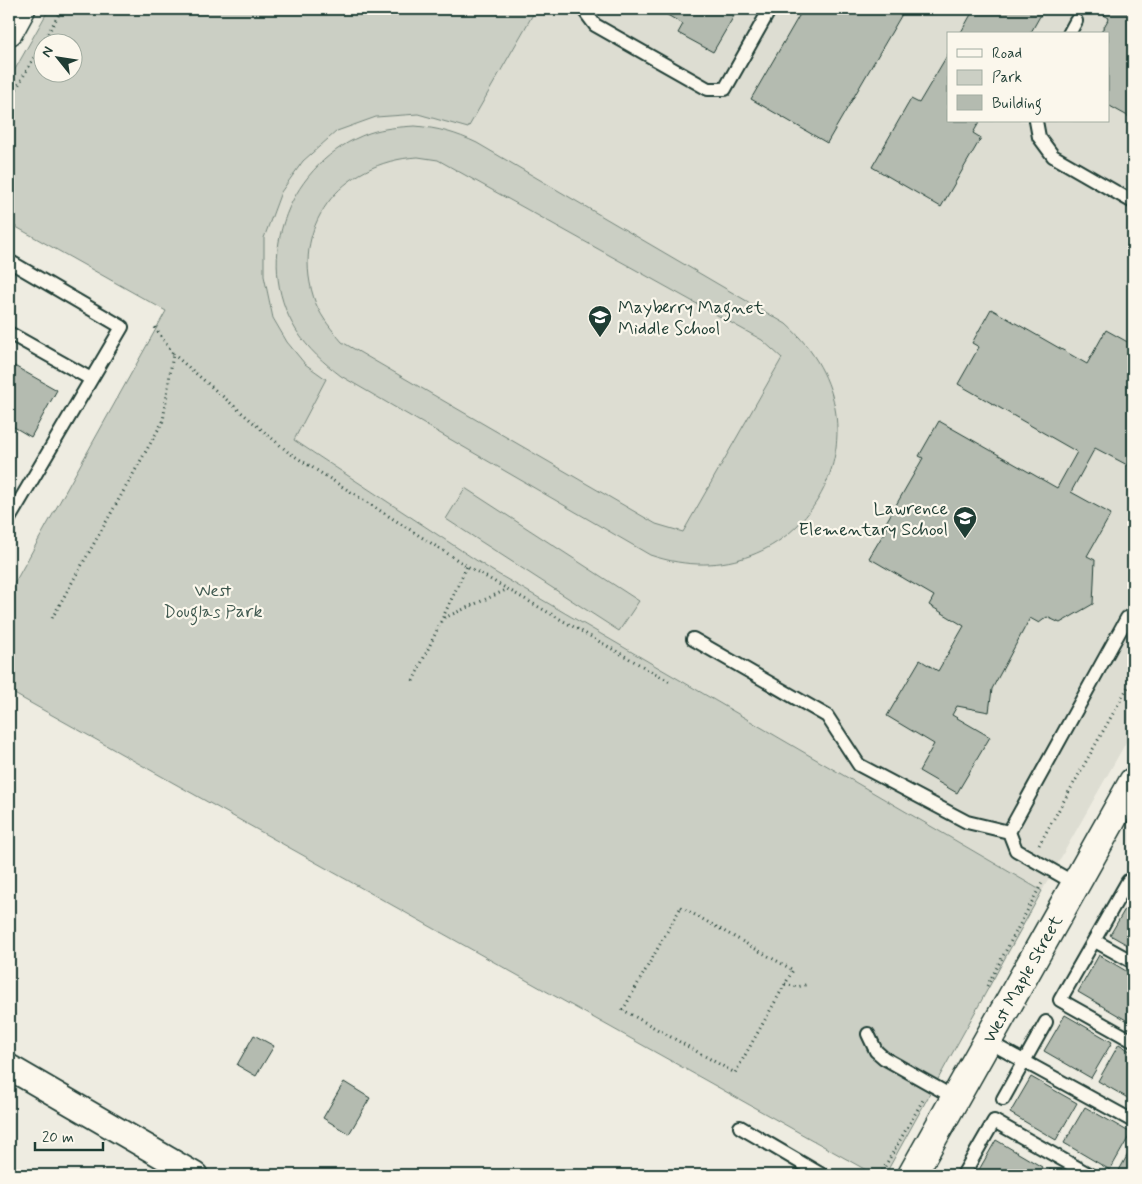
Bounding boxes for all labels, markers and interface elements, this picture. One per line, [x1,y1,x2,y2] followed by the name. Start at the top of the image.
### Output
[32,32,82,82] north arrow
[947,32,1110,122] legend
[37,43,58,61] text: N
[992,44,1022,64] text: Road
[992,68,1022,88] text: Park
[992,94,1042,115] text: Building
[618,296,765,341] place label: Mayberry Magnet Middle School
[587,304,613,338] school or university icon: Mayberry Magnet Middle School
[798,497,948,542] place label: Lawrence Elementary School
[952,505,978,539] school or university icon: Lawrence Elementary School
[163,579,263,626] park label: West Douglas Park
[978,911,1069,1048] street label: West Maple Street
[35,1119,102,1151] scale bar
[42,1128,74,1148] text: 20 m

